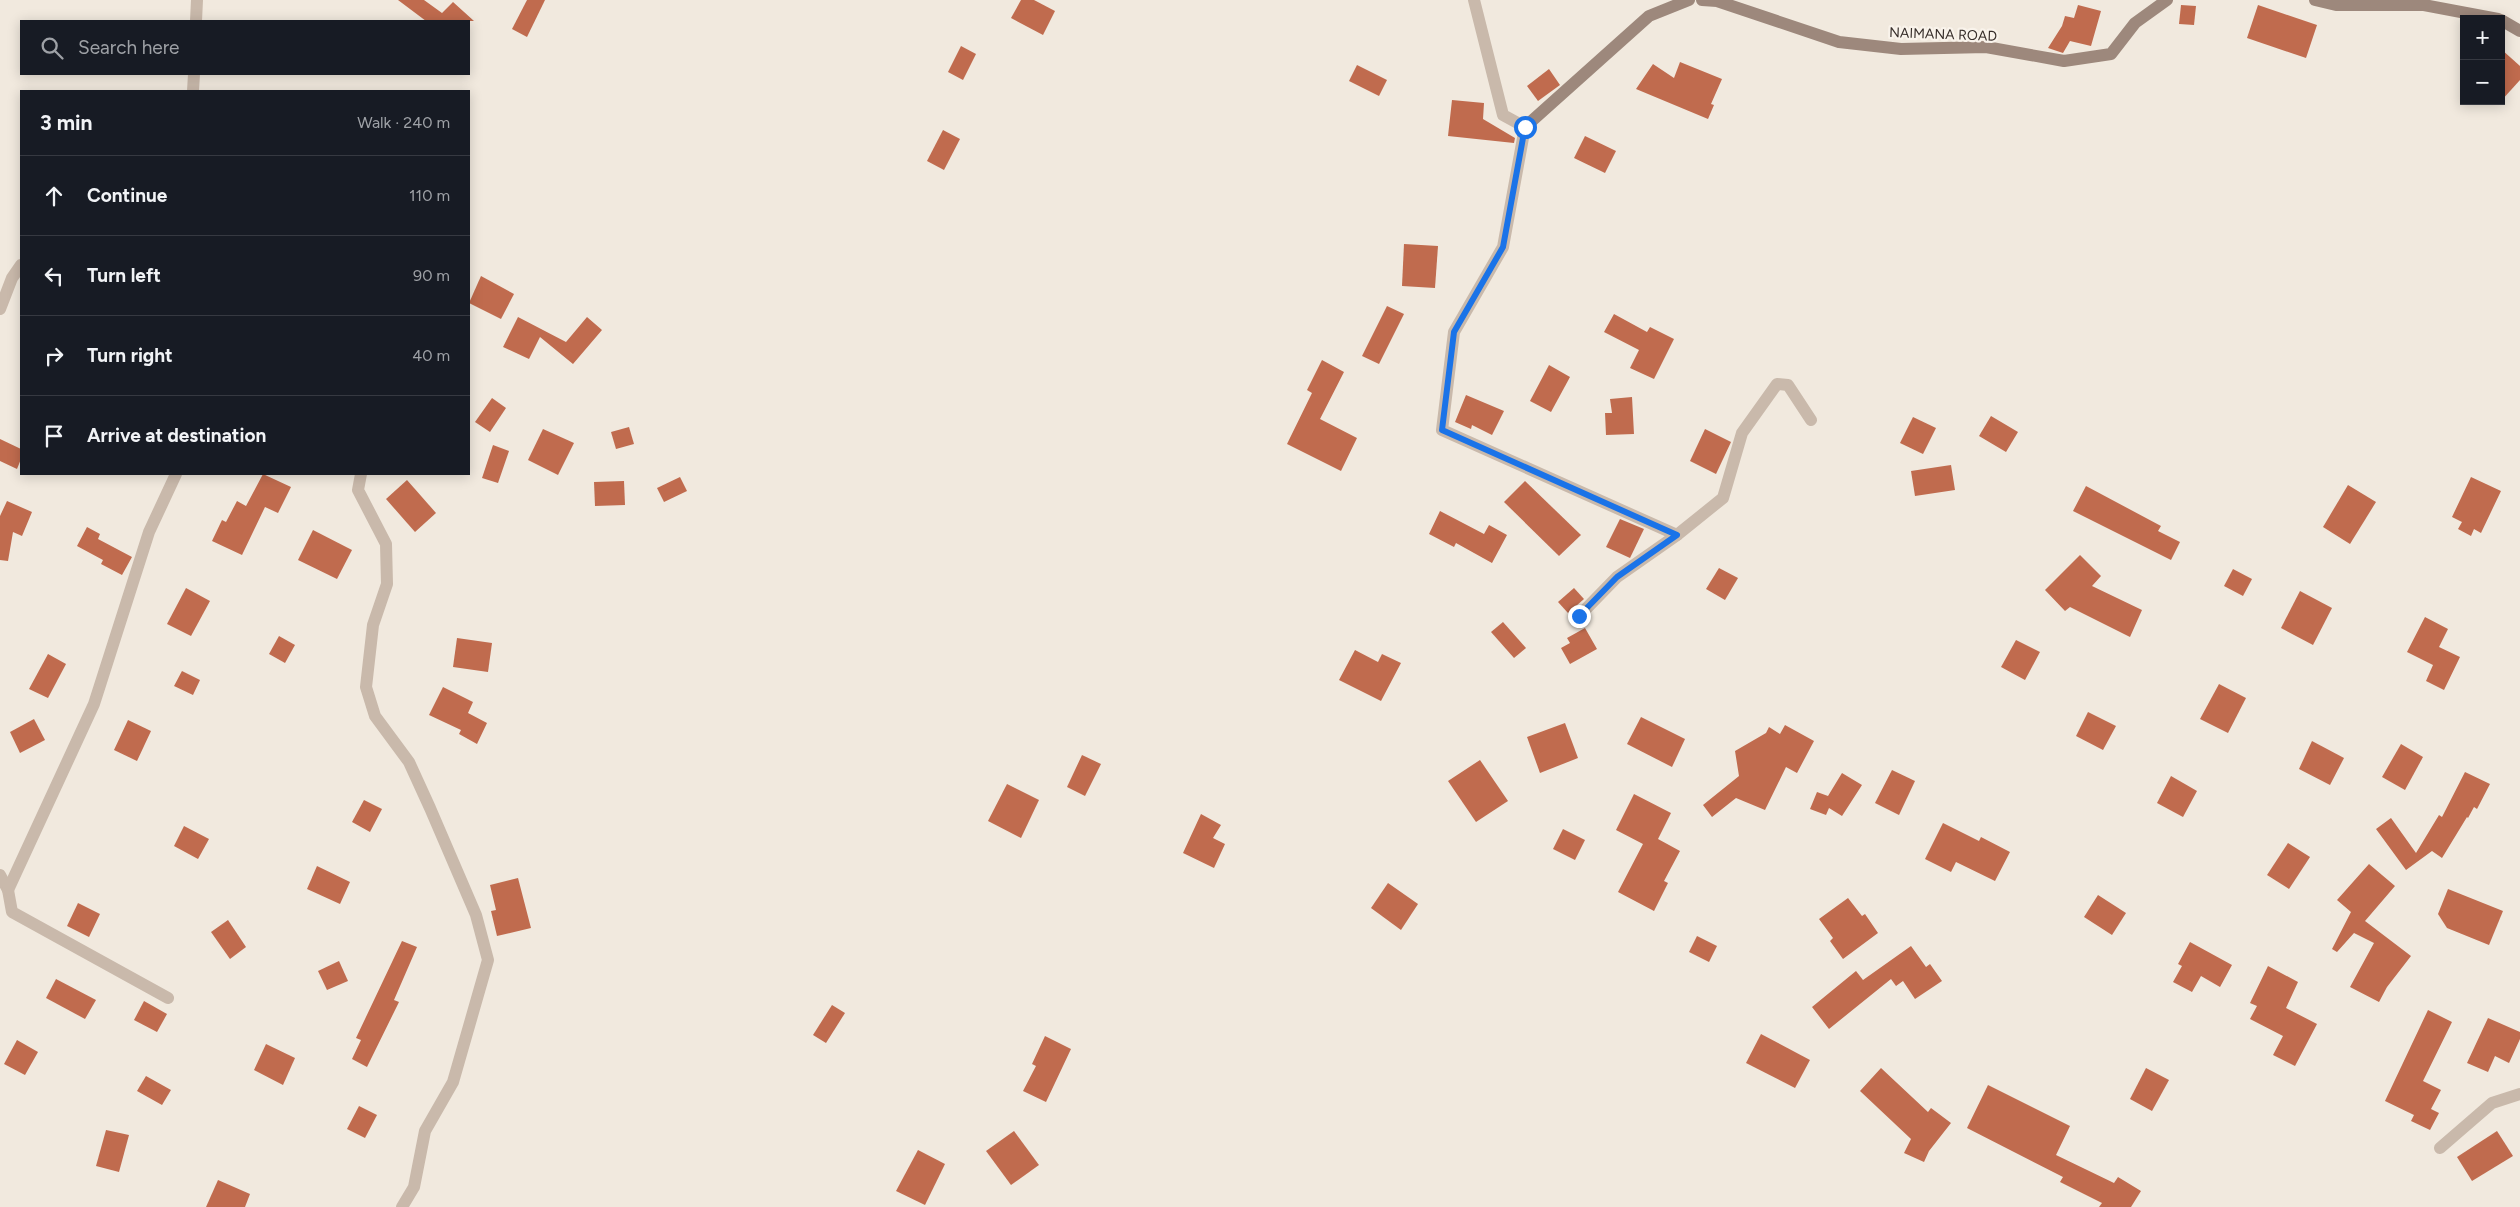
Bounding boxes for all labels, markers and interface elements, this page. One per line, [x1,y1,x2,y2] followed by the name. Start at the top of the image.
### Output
[2460,15,2505,105] map controls
[2460,15,2505,60] button: +
[20,20,470,75] search box
[1889,24,1997,45] street label: NAIMANA ROAD
[38,34,66,62] icon: search
[78,36,180,59] text: Search here
[2460,60,2505,105] button: −
[40,110,92,135] text: 3 min
[357,113,450,132] text: Walk · 240 m
[1514,116,1537,139] route start
[40,182,68,210] icon: ahead
[87,184,167,207] text: Continue
[409,186,450,205] text: 110 m
[40,262,68,290] icon: left
[87,264,161,287] text: Turn left
[413,266,450,285] text: 90 m
[40,342,68,370] icon: right
[87,344,173,367] text: Turn right
[412,346,450,365] text: 40 m
[40,422,68,450] icon: arrive
[87,424,266,447] text: Arrive at destination
[1568,605,1591,628] route end

